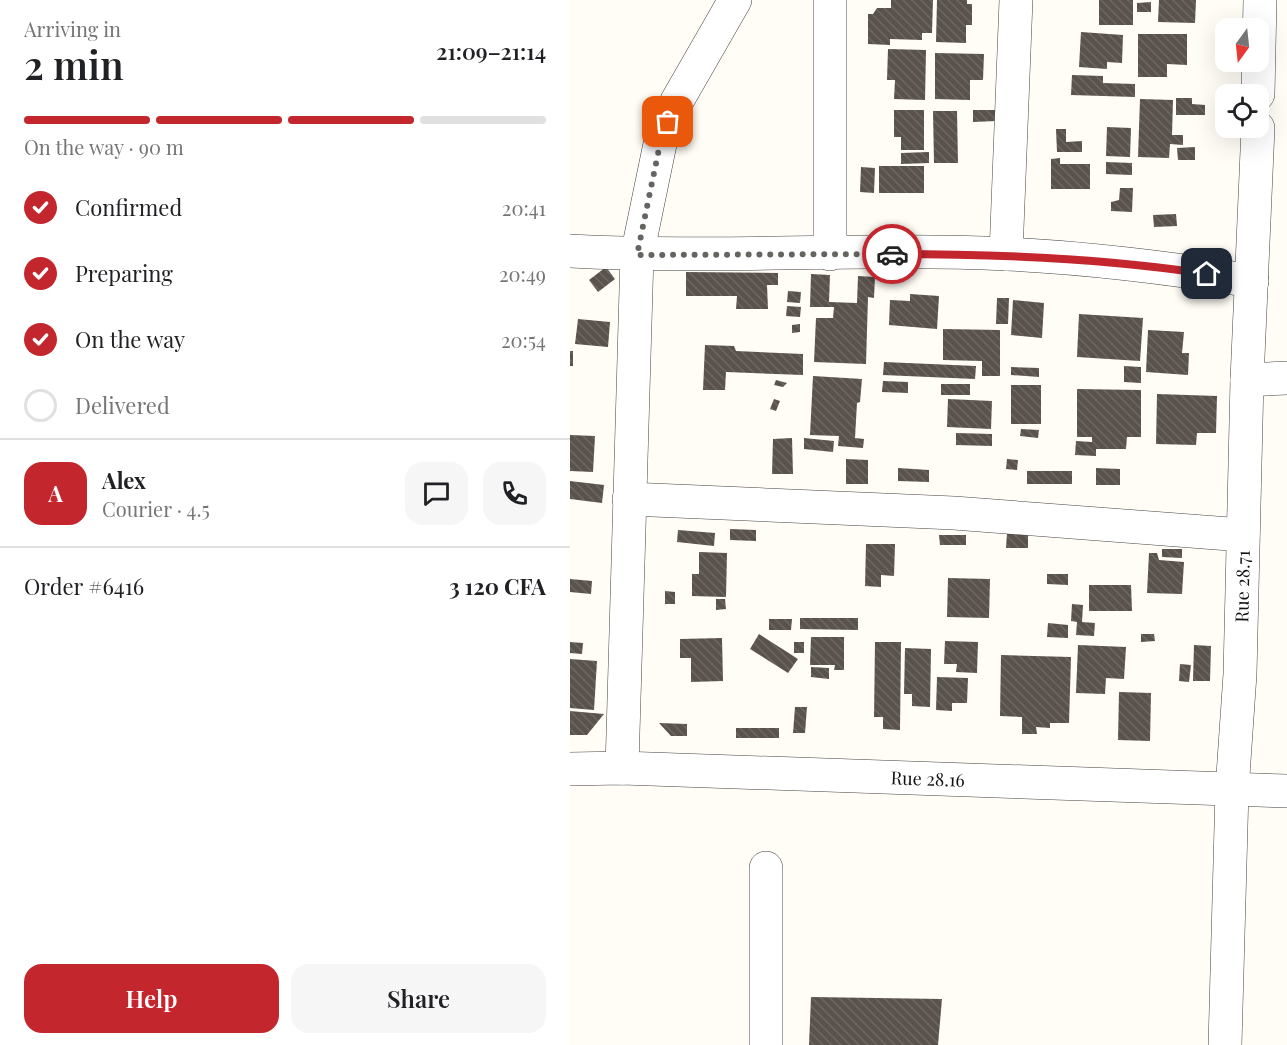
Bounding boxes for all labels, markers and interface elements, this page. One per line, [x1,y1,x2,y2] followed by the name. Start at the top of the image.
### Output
[24,15,121,42] text: Arriving in
[1215,18,1269,72] north arrow
[1215,18,1269,138] map controls
[436,36,546,66] text: 21:09–21:14
[24,38,124,90] text: 2 min
[1215,84,1269,138] button: locate
[642,96,693,147] pin
[651,105,684,138] icon: bag
[24,133,184,160] text: On the way · 90 m
[24,191,57,224] icon: check
[75,192,182,222] text: Confirmed
[502,194,546,221] text: 20:41
[862,224,922,284] courier
[876,238,909,271] icon: car
[1181,248,1232,299] pin
[24,257,57,290] icon: check
[1190,257,1223,290] icon: home
[75,258,173,288] text: Preparing
[499,260,546,287] text: 20:49
[24,323,57,356] icon: check
[75,324,185,354] text: On the way
[501,326,546,353] text: 20:54
[75,390,170,420] text: Delivered
[405,462,468,525] button: chat
[483,462,546,525] button: phone
[102,465,146,495] text: Alex
[48,478,63,508] text: A
[102,495,210,522] text: Courier · 4.5
[1229,550,1255,623] street label: Rue 28.71
[24,571,144,601] text: Order #6416
[449,571,546,601] text: 3 120 CFA
[890,765,965,792] street label: Rue 28.16
[24,964,279,1033] button: Help
[291,964,546,1033] button: Share

